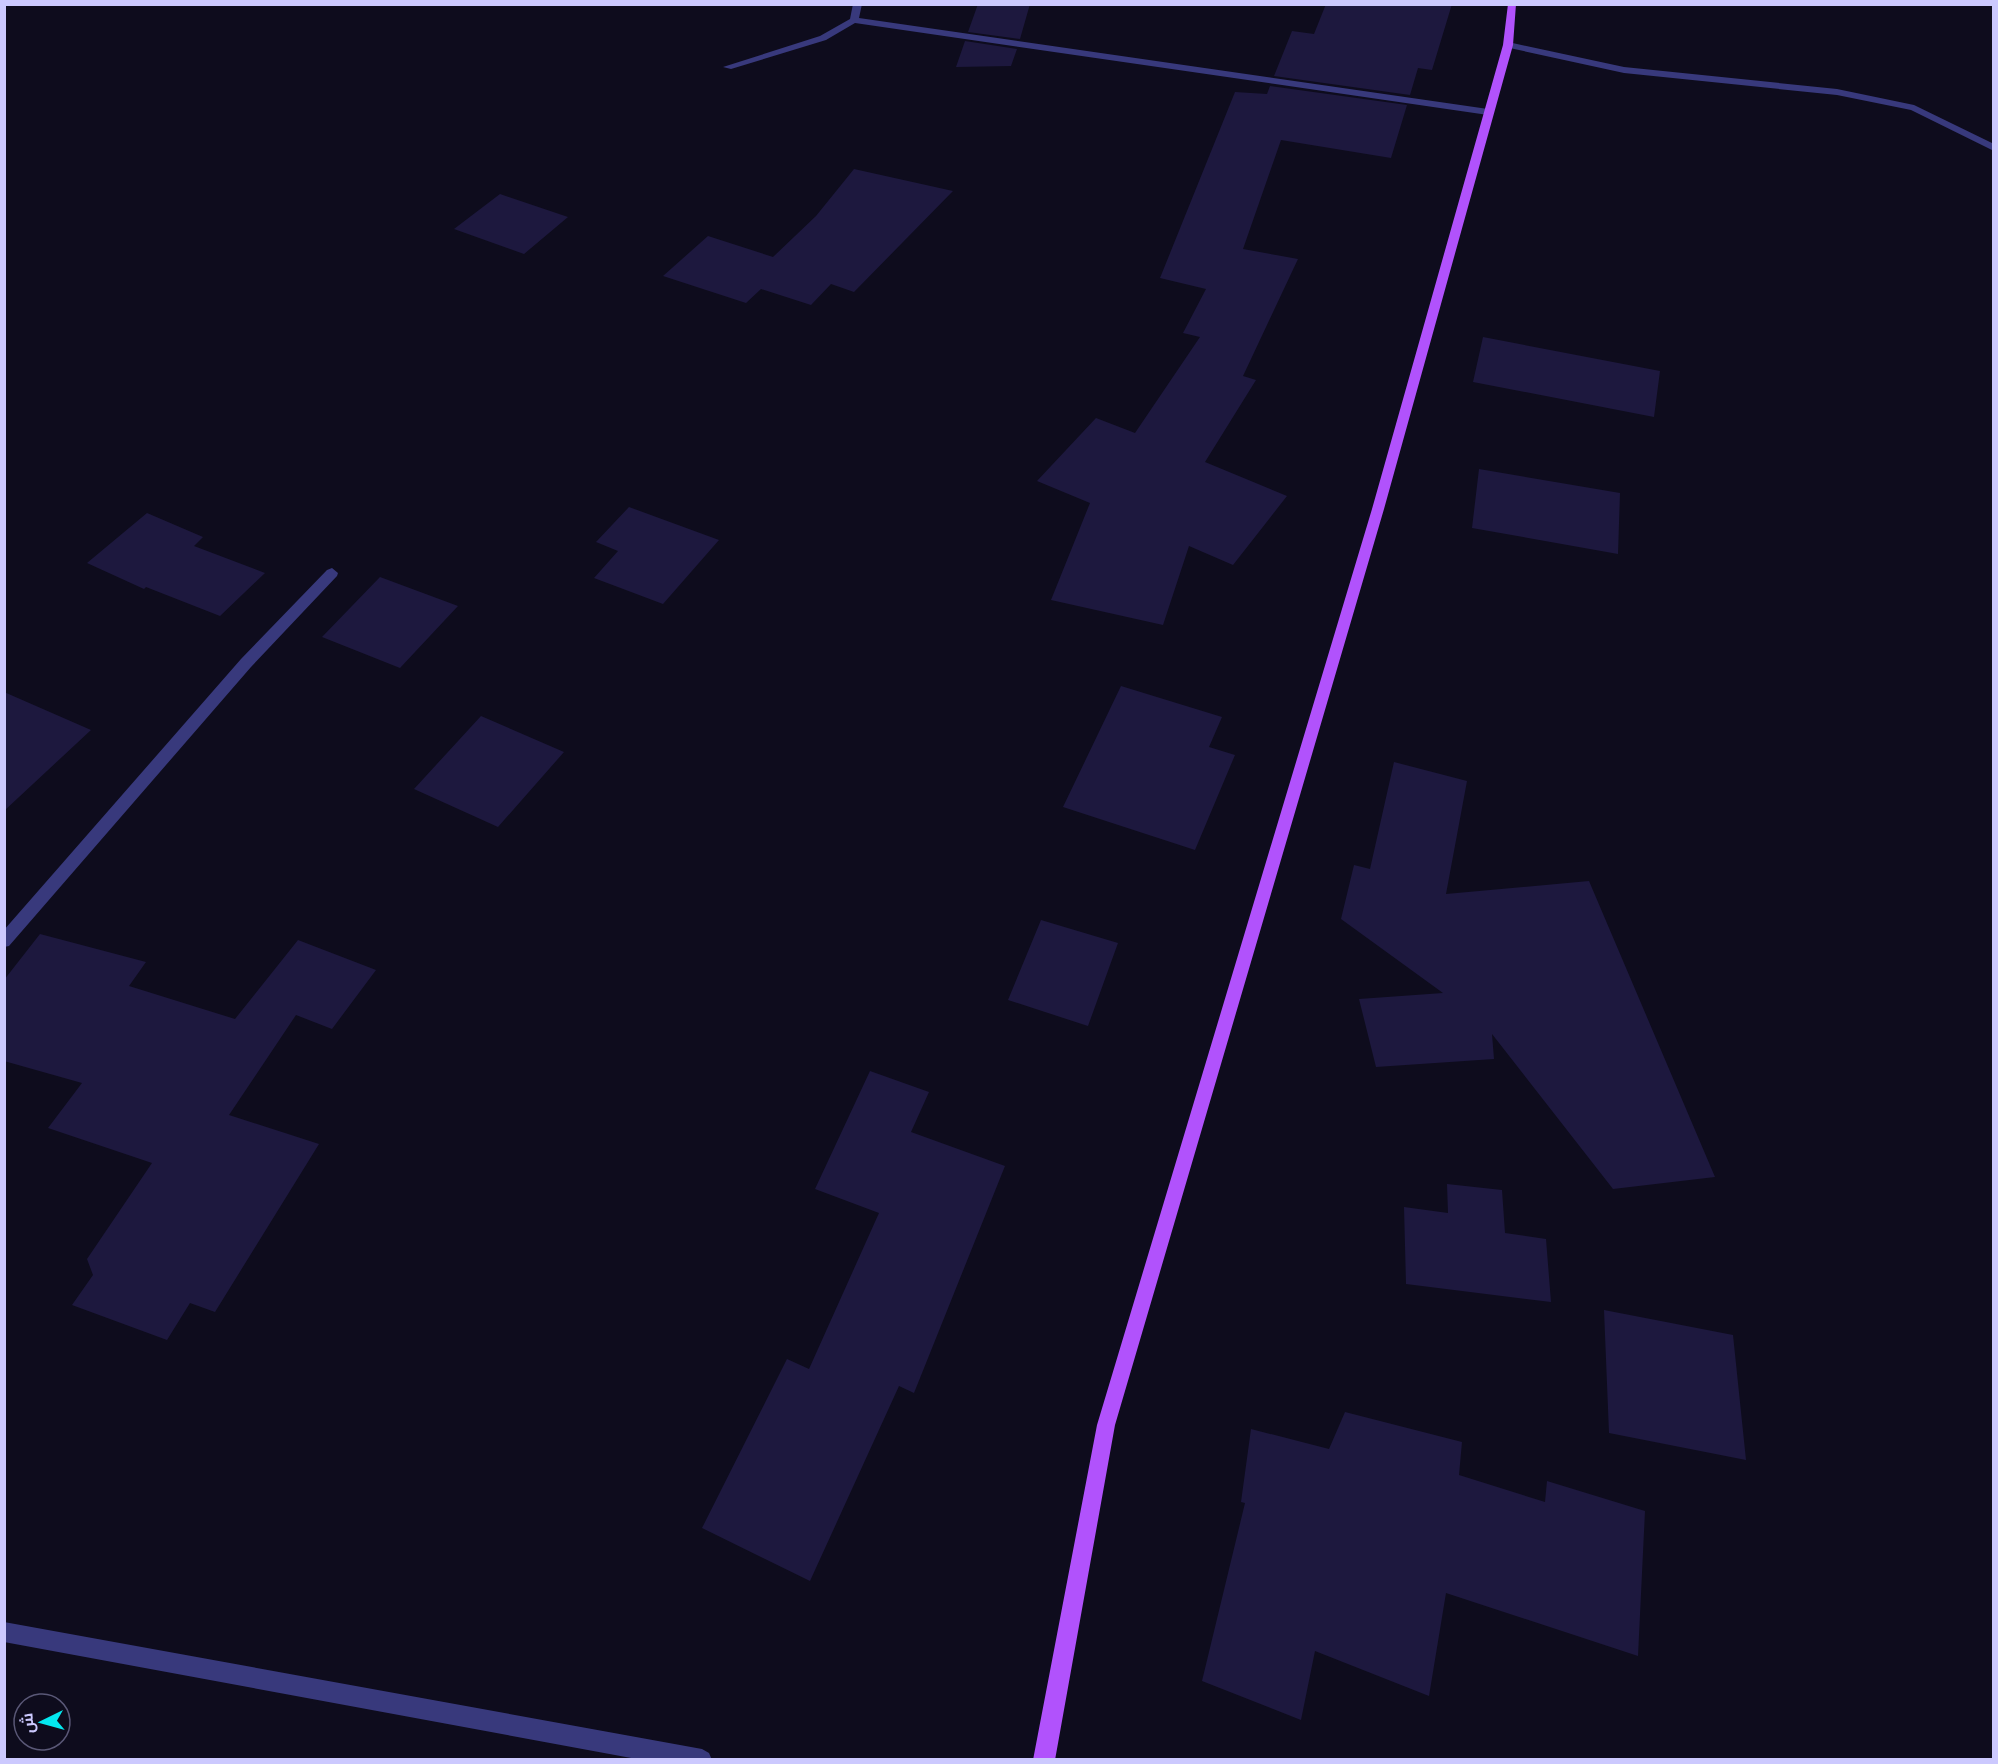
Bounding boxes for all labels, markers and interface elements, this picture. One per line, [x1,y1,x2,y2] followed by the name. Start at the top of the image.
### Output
[12,1692,72,1752] north arrow
[16,1712,38,1734] text: ش

